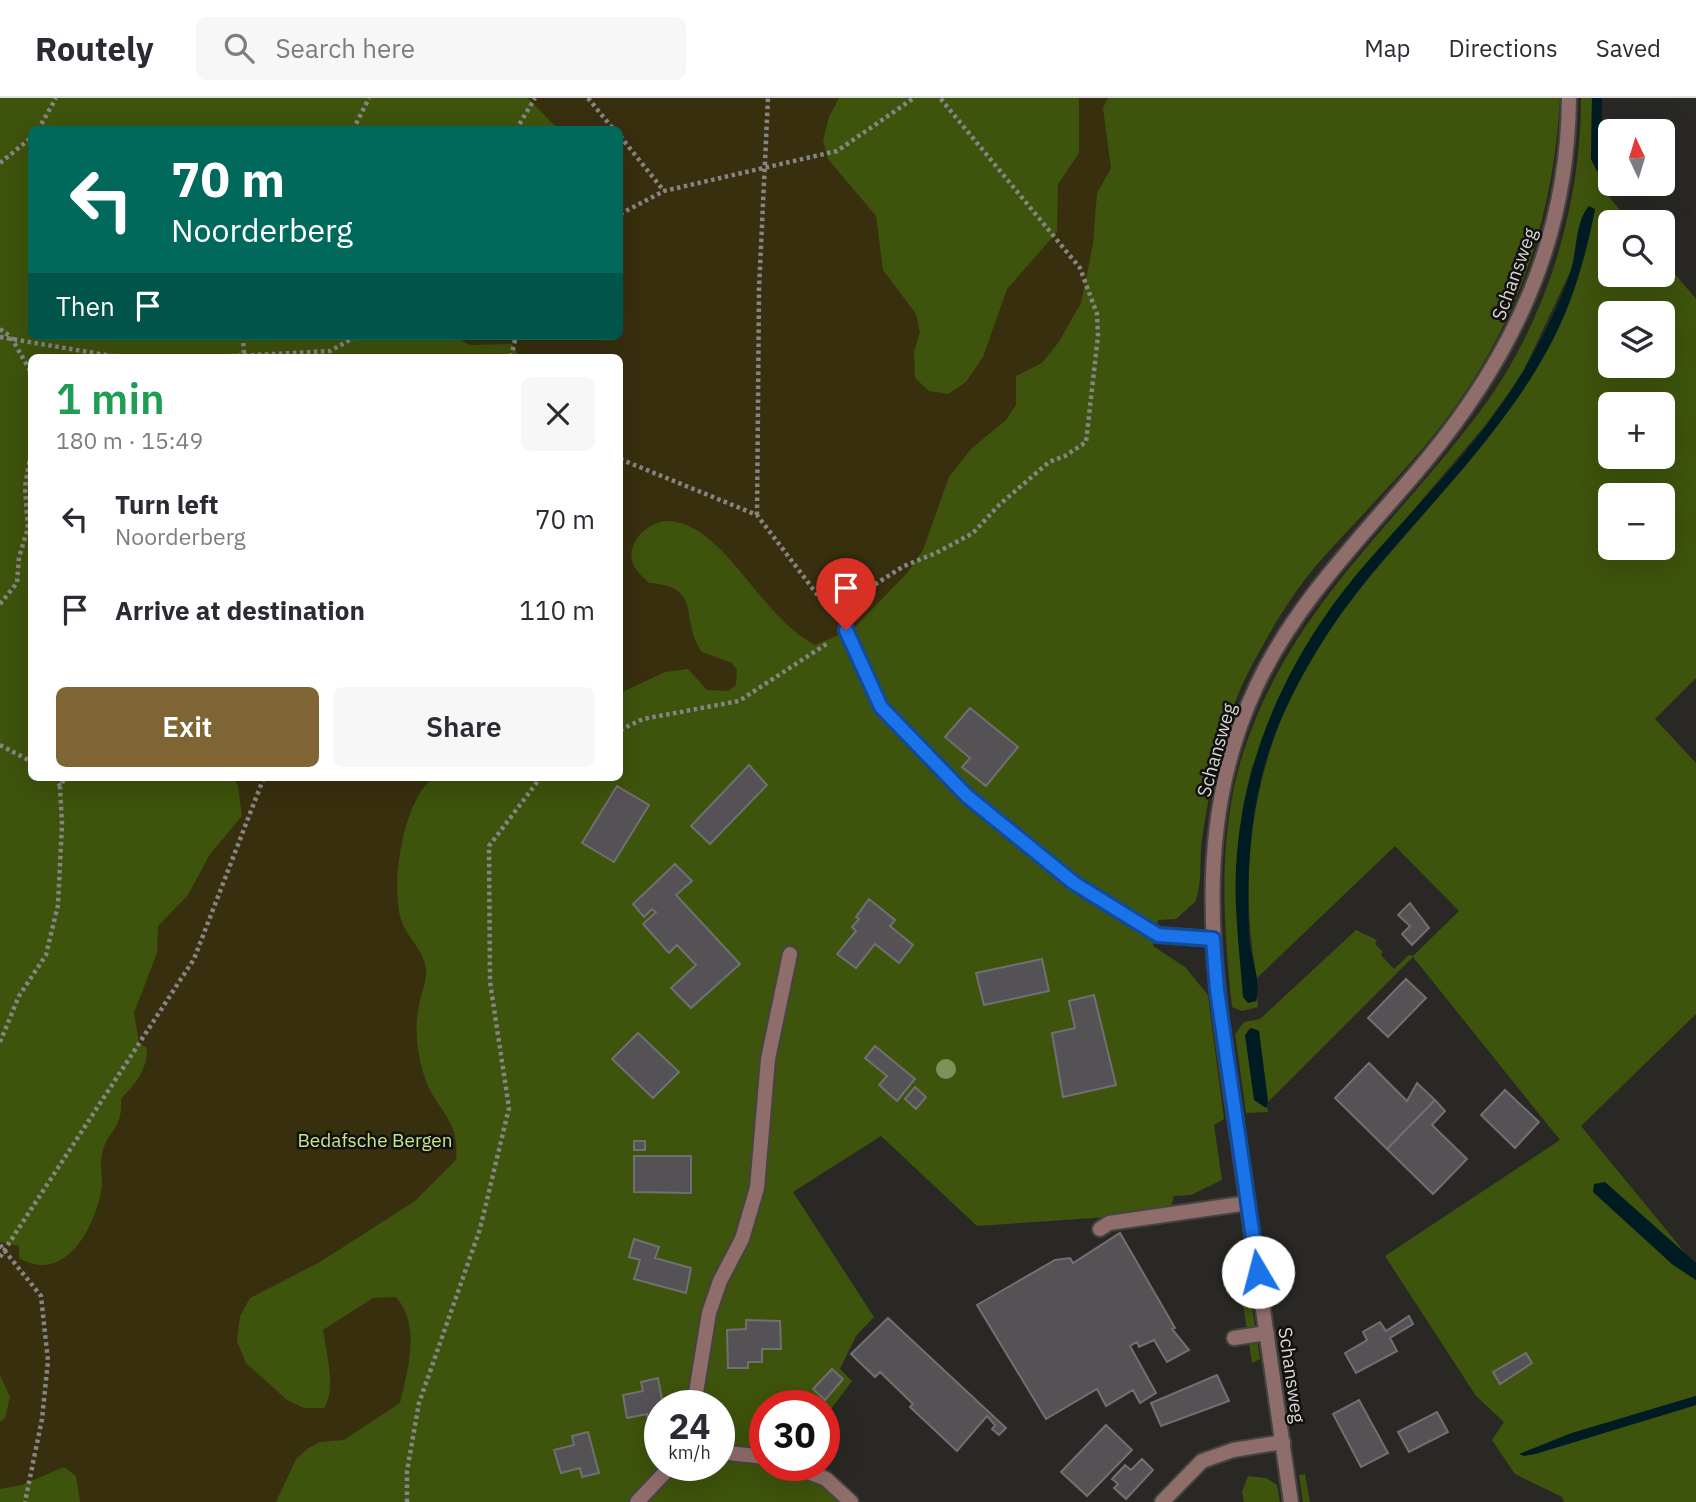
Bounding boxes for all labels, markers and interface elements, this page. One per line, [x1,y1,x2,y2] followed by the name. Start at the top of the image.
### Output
[196,17,686,80] search box
[35,27,154,70] text: Routely
[220,29,258,67] icon: search
[276,31,415,65] text: Search here
[1364,32,1410,64] text: Map
[1448,32,1558,64] text: Directions
[1596,32,1661,64] text: Saved
[1598,119,1675,196] north arrow
[1598,119,1675,560] map controls
[171,147,285,210] text: 70 m
[56,154,147,245] icon: left
[171,209,353,251] text: Noorderberg
[1598,210,1675,287] button: search
[1486,225,1542,323] street label: Schansweg
[129,287,167,325] icon: arrive
[56,289,115,323] text: Then
[1598,301,1675,378] button: layers
[56,371,165,426] text: 1 min
[521,377,595,451] button: close
[1598,392,1675,469] button: +
[56,425,203,455] text: 180 m · 15:49
[1598,483,1675,560] button: −
[115,487,218,521] text: Turn left
[56,500,94,538] icon: left
[535,502,595,536] text: 70 m
[115,521,246,551] text: Noorderberg
[816,558,876,630] pin
[827,569,865,607] icon: arrive
[56,591,94,629] icon: arrive
[115,593,365,627] text: Arrive at destination
[519,593,595,627] text: 110 m
[56,687,319,767] button: Exit
[333,687,595,767] button: Share
[1191,700,1241,800] street label: Schansweg
[297,1128,453,1152] park label: Bedafsche Bergen
[1221,1235,1295,1309] position arrow
[1273,1326,1311,1424] street label: Schansweg
[749,1390,840,1481] speed limit sign: 30
[668,1403,711,1449] text: 24
[668,1441,711,1464] text: km/h

